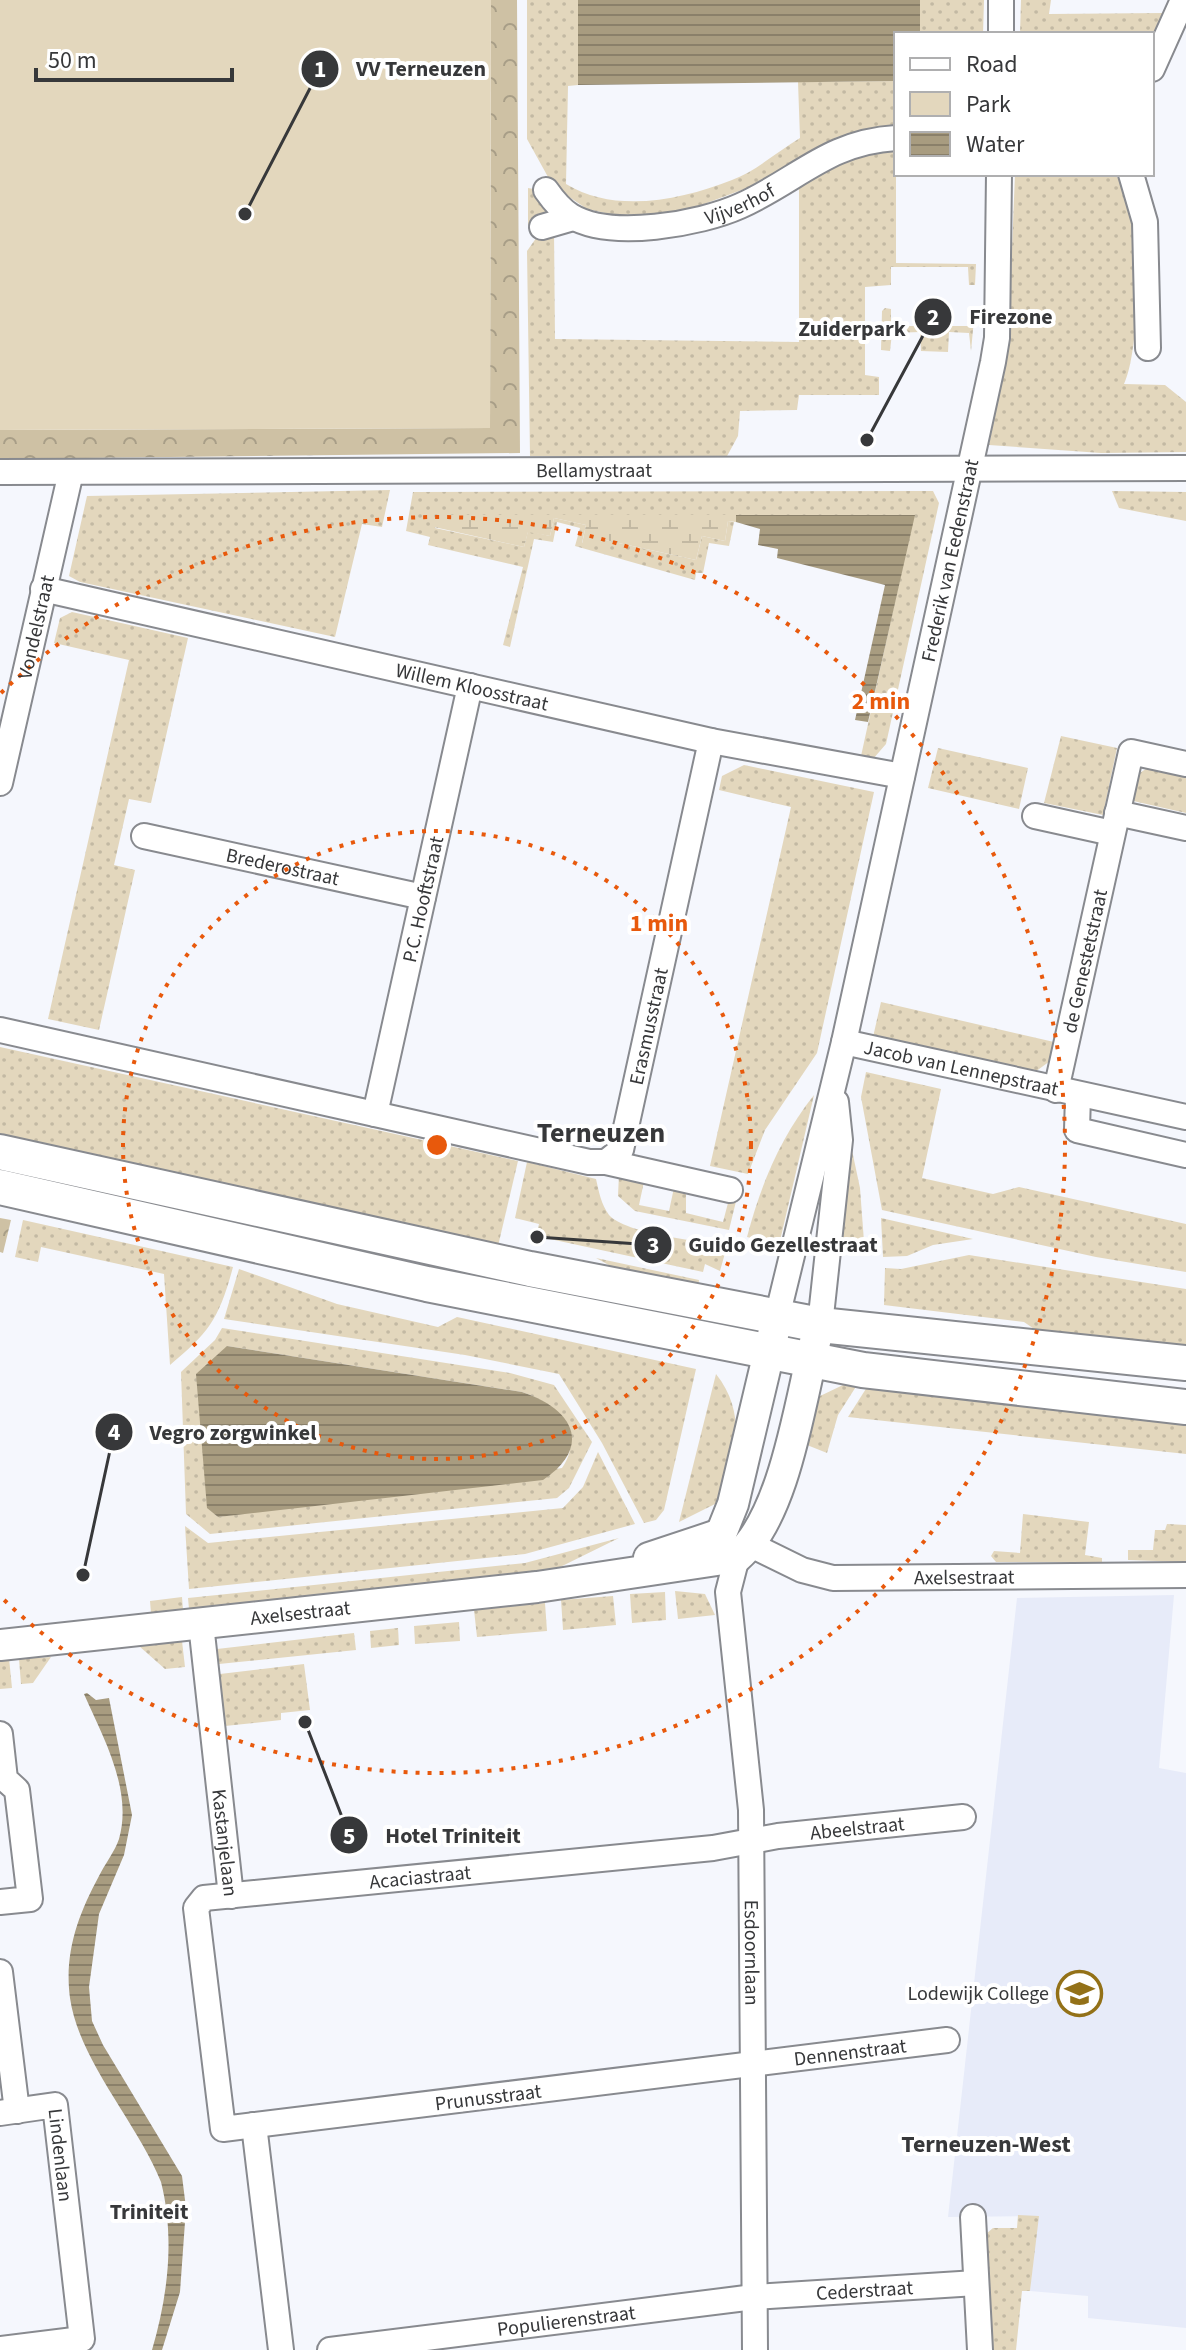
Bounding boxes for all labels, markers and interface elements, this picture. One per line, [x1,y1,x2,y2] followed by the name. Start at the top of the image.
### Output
[36,32,232,82] scale bar
[894,32,1154,176] legend
[48,43,97,78] text: 50 m
[300,46,502,92] callout: VV Terneuzen
[966,47,1018,82] text: Road
[314,52,326,87] text: 1
[355,53,486,85] text: VV Terneuzen
[966,87,1011,122] text: Park
[966,127,1025,162] text: Water
[702,177,781,232] street label: Vijverhof
[913,294,1068,340] callout: Firezone
[927,300,939,335] text: 2
[969,301,1053,333] text: Firezone
[798,313,906,345] district label: Zuiderpark
[915,456,986,665] street label: Frederik van Eedenstraat
[536,457,652,485] street label: Bellamystraat
[11,572,62,682] street label: Vondelstraat
[393,657,551,719] street label: Willem Kloosstraat
[852,684,910,719] text: 2 min
[396,833,451,965] street label: P.C. Hooftstraat
[223,841,342,893] street label: Brederostraat
[1056,886,1115,1036] street label: de Genestetstraat
[630,906,688,941] text: 1 min
[623,965,676,1088] street label: Erasmusstraat
[861,1034,1061,1104] street label: Jacob van Lennepstraat
[537,1113,665,1153] district label: Terneuzen
[423,1131,451,1159] centre of rings
[633,1222,894,1268] callout: Guido Gezellestraat
[647,1228,659,1263] text: 3
[688,1229,878,1261] text: Guido Gezellestraat
[94,1409,333,1455] callout: Vegro zorgwinkel
[108,1415,121,1450] text: 4
[149,1417,317,1449] text: Vegro zorgwinkel
[914,1563,1015,1592] street label: Axelsestraat
[249,1594,352,1633] street label: Axelsestraat
[204,1787,244,1898] street label: Kastanjelaan
[809,1810,906,1848] street label: Abeelstraat
[329,1812,537,1858] callout: Hotel Triniteit
[343,1819,355,1854] text: 5
[385,1820,521,1852] text: Hotel Triniteit
[368,1859,472,1897] street label: Acaciastraat
[737,1900,765,2006] street label: Esdoornlaan
[1056,1969,1104,2017] school or university icon: Lodewijk College
[908,1980,1049,2008] place label: Lodewijk College
[792,2032,908,2074] street label: Dennenstraat
[433,2078,543,2118] street label: Prunusstraat
[40,2107,79,2203] street label: Lindenlaan
[901,2127,1071,2162] district label: Terneuzen-West
[110,2196,189,2228] district label: Triniteit
[815,2274,914,2308] street label: Cederstraat
[496,2299,637,2344] street label: Populierenstraat

